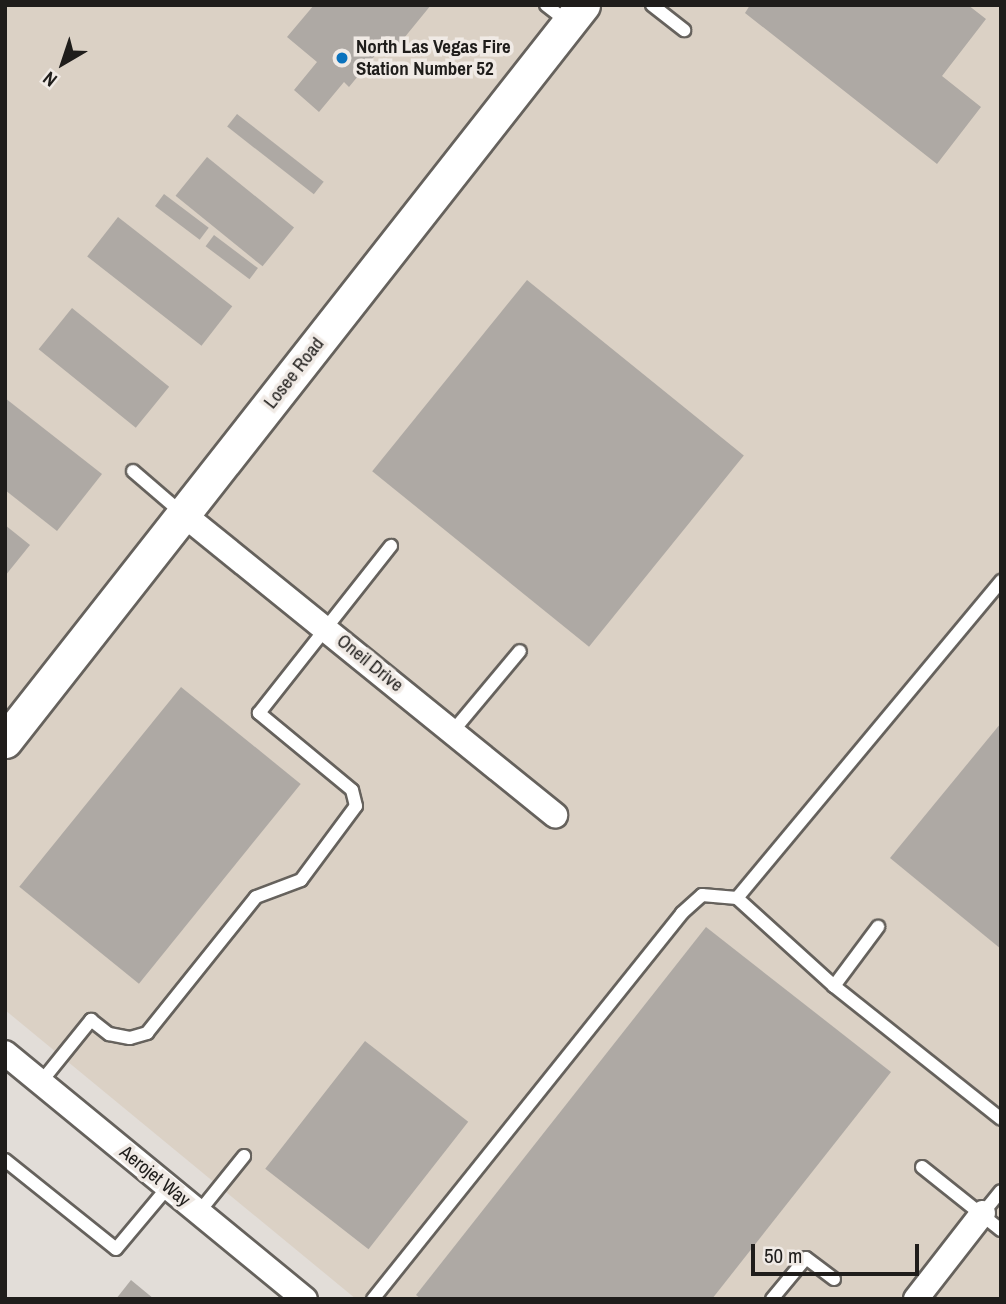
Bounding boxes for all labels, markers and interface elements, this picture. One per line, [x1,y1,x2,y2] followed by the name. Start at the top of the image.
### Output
[28,28,98,98] north arrow
[356,36,511,80] place label: North Las Vegas Fire Station Number 52
[334,50,350,66] marker: North Las Vegas Fire Station Number 52
[37,66,62,93] text: N
[259,333,329,413] street label: Losee Road
[332,629,408,697] street label: Oneil Drive
[115,1141,195,1211] street label: Aerojet Way
[754,1230,922,1274] scale bar
[764,1241,802,1270] text: 50 m

